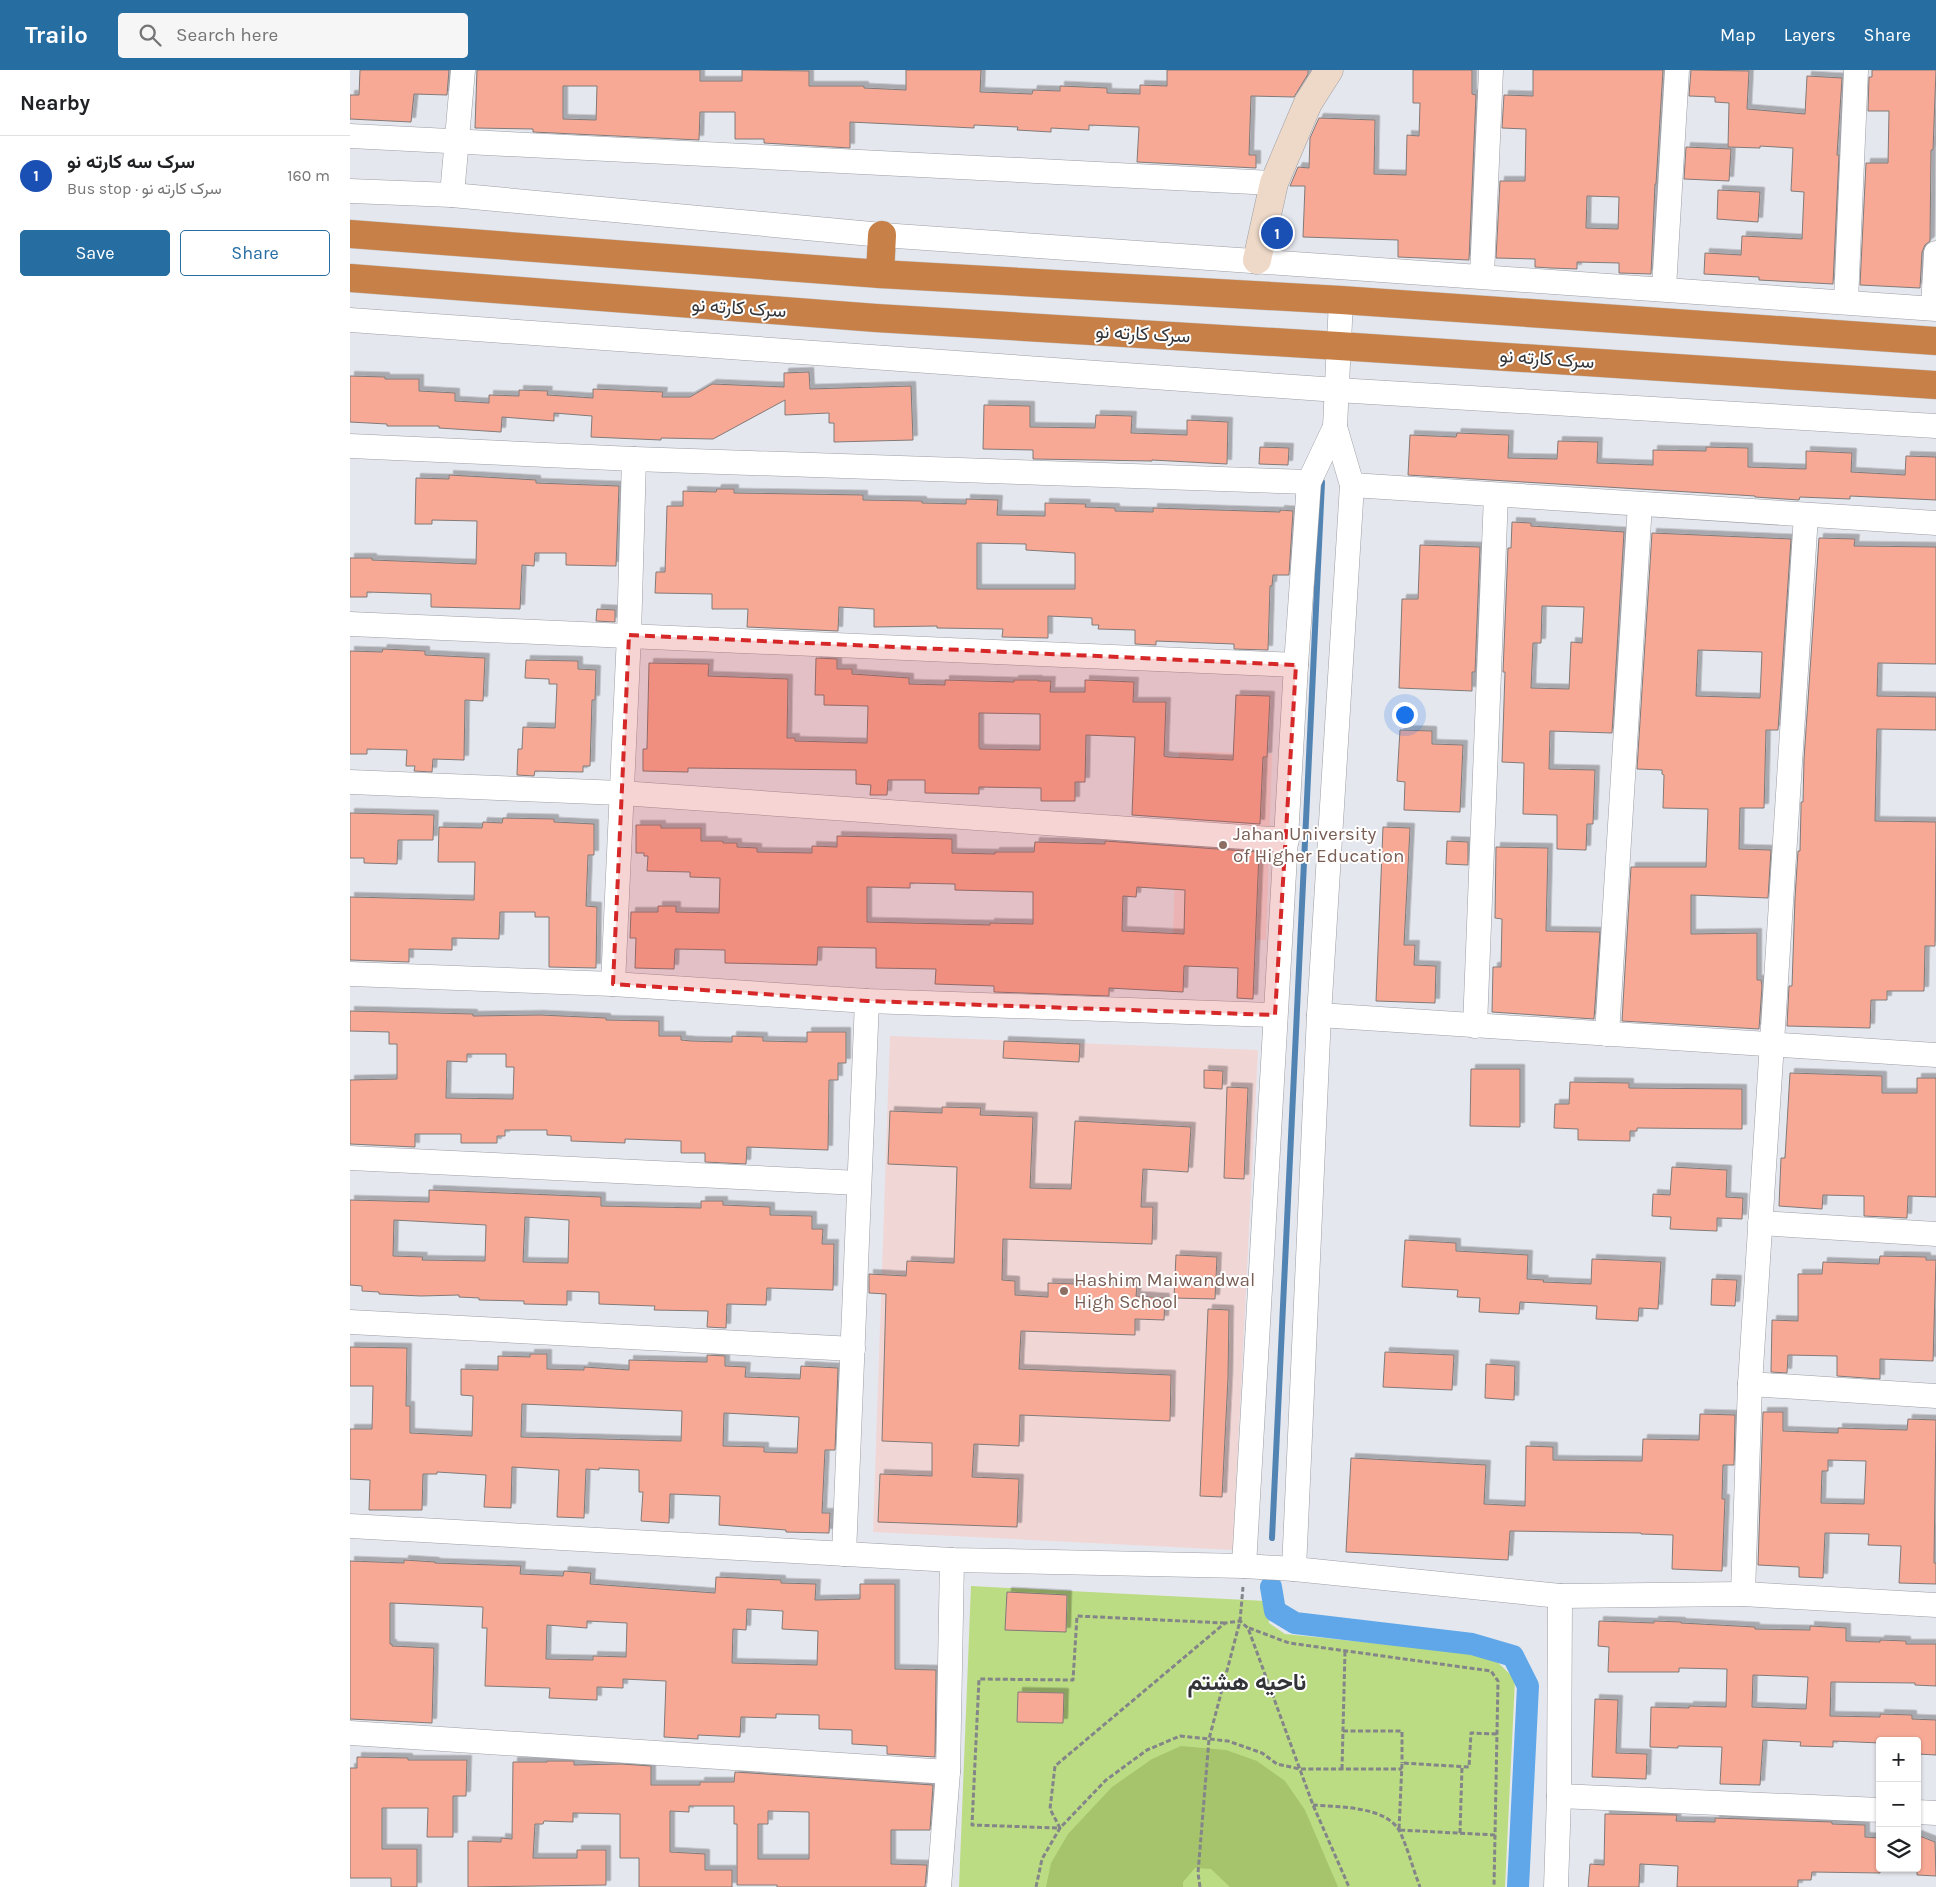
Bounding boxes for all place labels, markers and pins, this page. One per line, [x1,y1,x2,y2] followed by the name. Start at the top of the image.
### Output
[1261,214,1293,252] pin: 1
[1233,823,1404,867] place label: Jahan University of Higher Education
[1217,839,1229,851] marker: Jahan University of Higher Education
[1074,1269,1255,1313] place label: Hashim Maiwandwal High School
[1058,1285,1070,1297] marker: Hashim Maiwandwal High School

